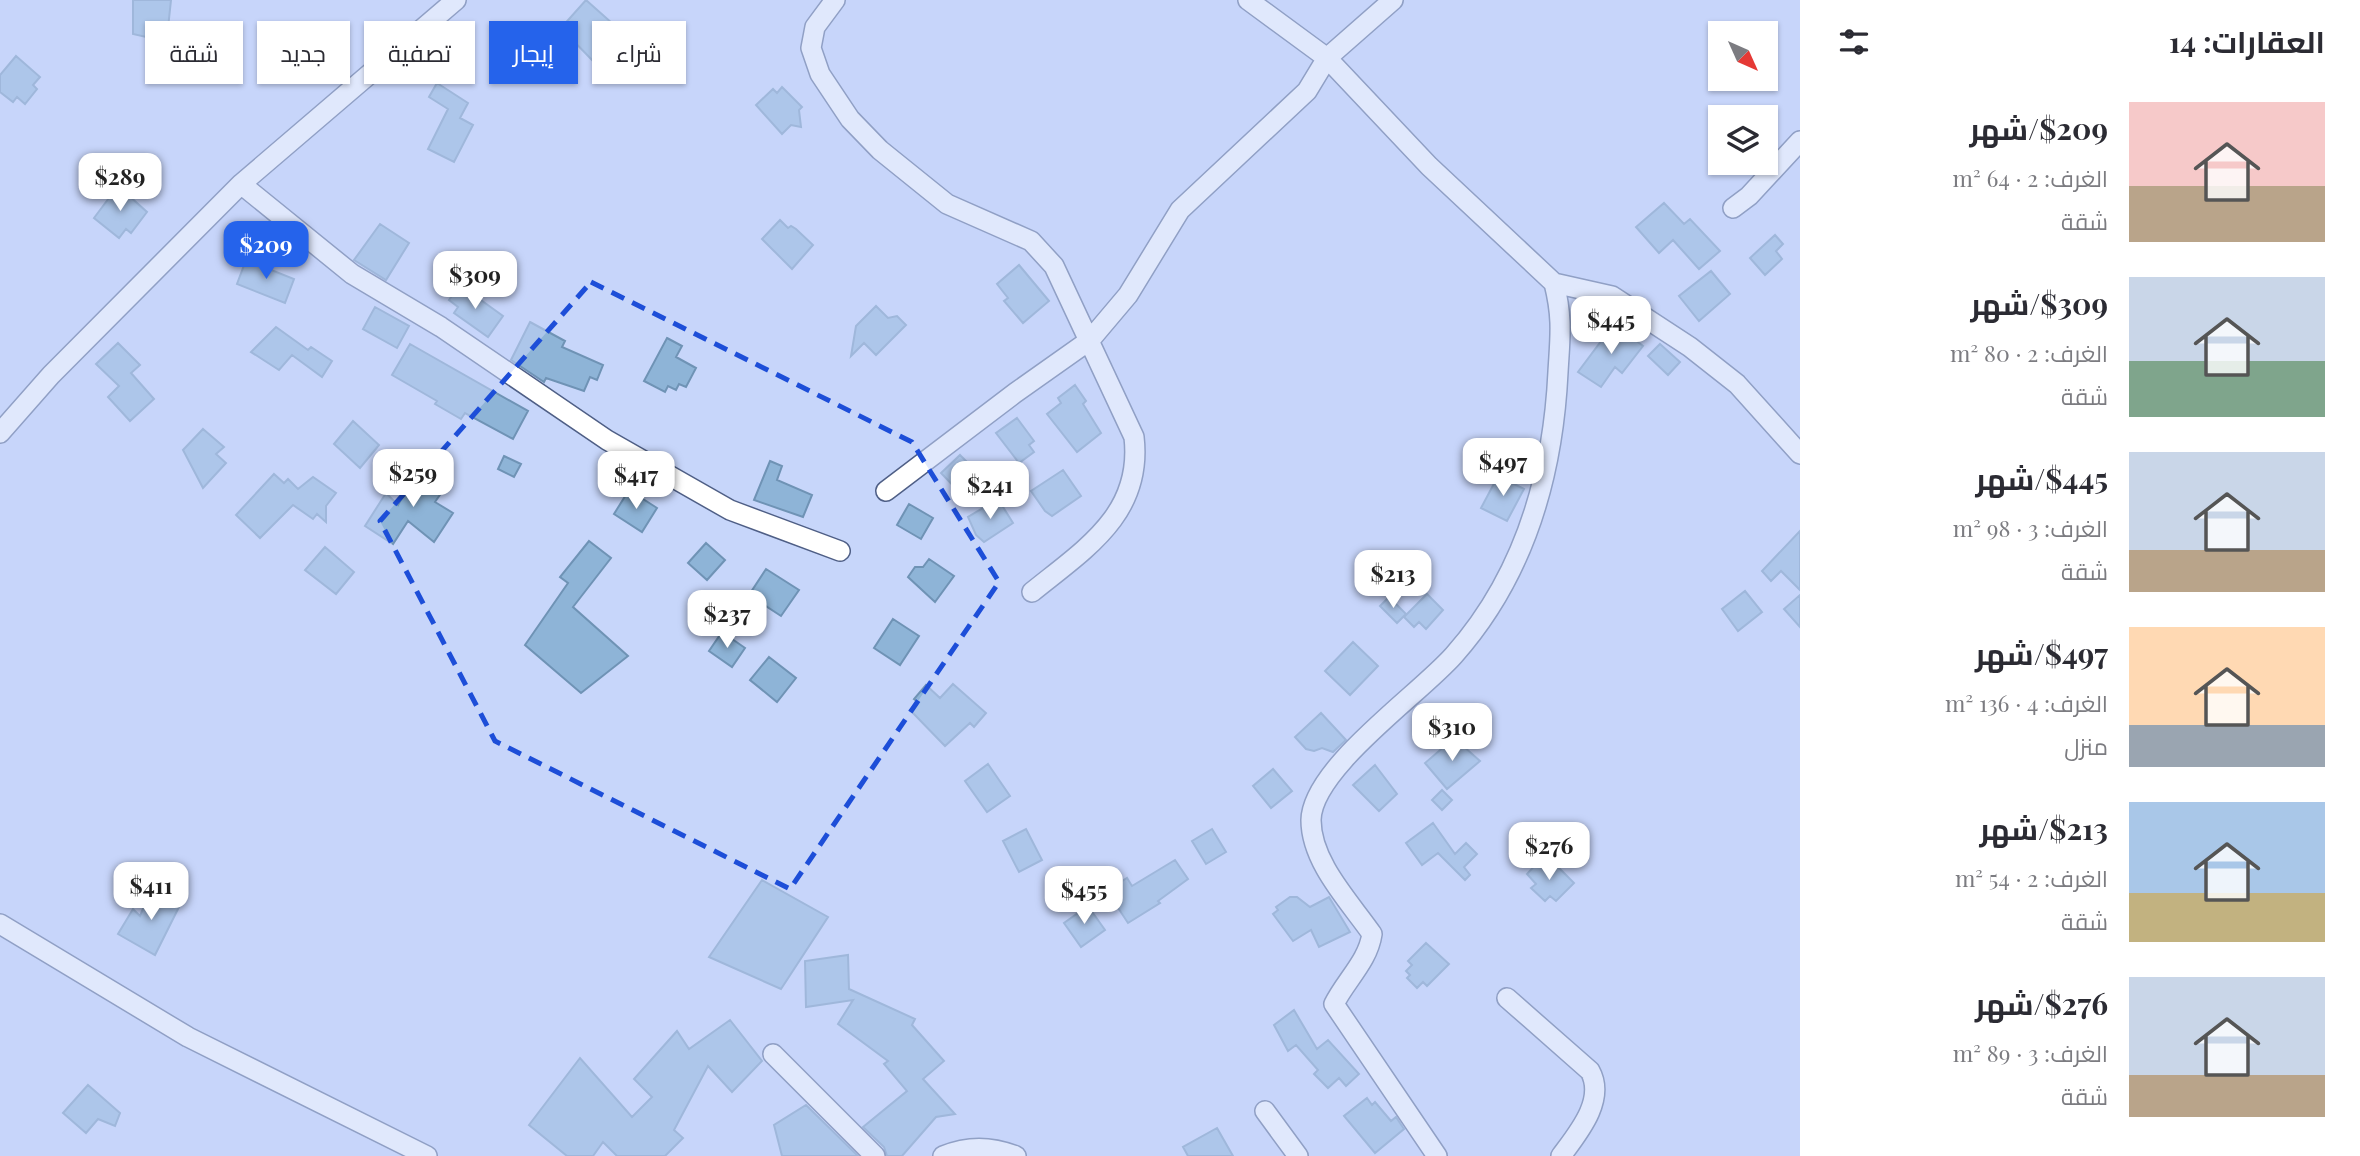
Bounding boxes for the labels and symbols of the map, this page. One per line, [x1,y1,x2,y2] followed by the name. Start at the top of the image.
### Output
[1708,21,1778,91] north arrow
[79,154,161,213] pin: $289
[225,222,307,281] pin: $209
[434,252,516,311] pin: $309
[1570,296,1652,356] pin: $445
[1462,438,1544,498] pin: $497
[372,449,454,509] pin: $259
[595,452,677,511] pin: $417
[949,462,1031,521] pin: $241
[1352,550,1434,610] pin: $213
[686,590,768,650] pin: $237
[1411,704,1493,763] pin: $310
[1508,822,1590,882] pin: $276
[110,862,192,922] pin: $411
[1043,866,1125,926] pin: $455

